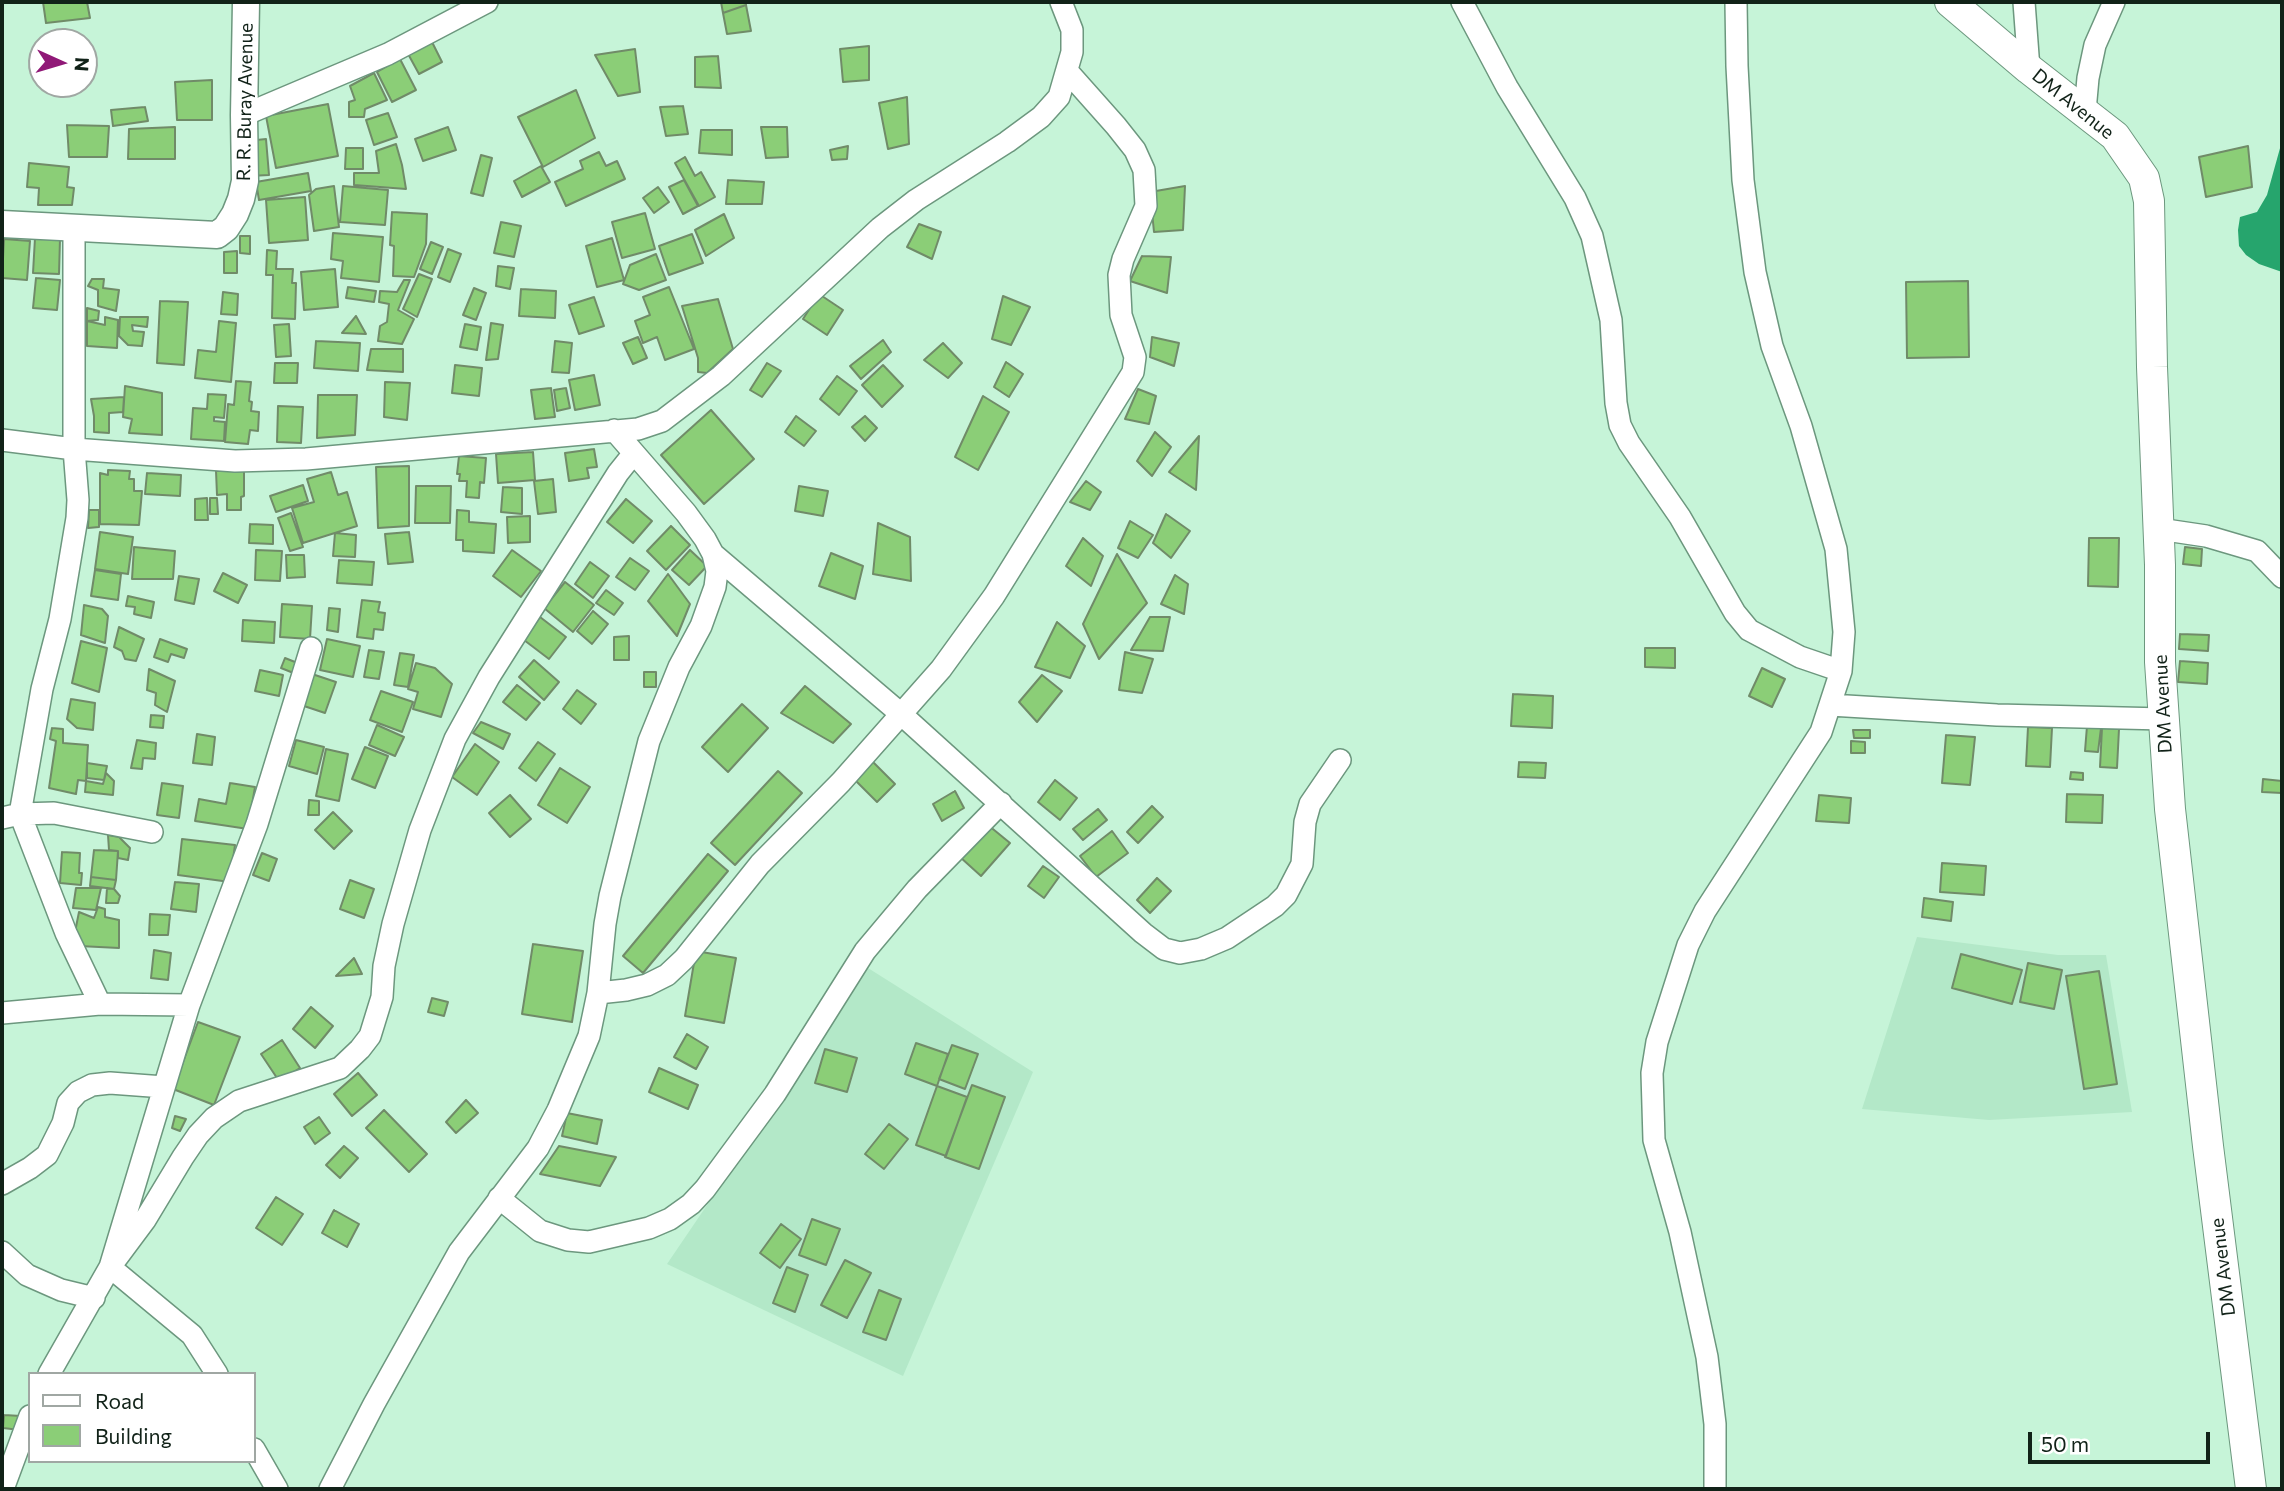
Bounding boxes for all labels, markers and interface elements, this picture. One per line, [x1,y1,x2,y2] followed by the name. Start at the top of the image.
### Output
[232,23,258,181] street label: R. R. Buray Avenue
[28,28,98,98] north arrow
[70,56,94,72] text: N
[2027,64,2119,144] street label: DM Avenue
[2149,654,2177,754] street label: DM Avenue
[2206,1217,2240,1317] street label: DM Avenue
[28,1372,256,1463] legend
[95,1388,144,1413] text: Road
[2032,1418,2214,1462] scale bar
[95,1423,172,1448] text: Building
[2041,1431,2089,1456] text: 50 m

